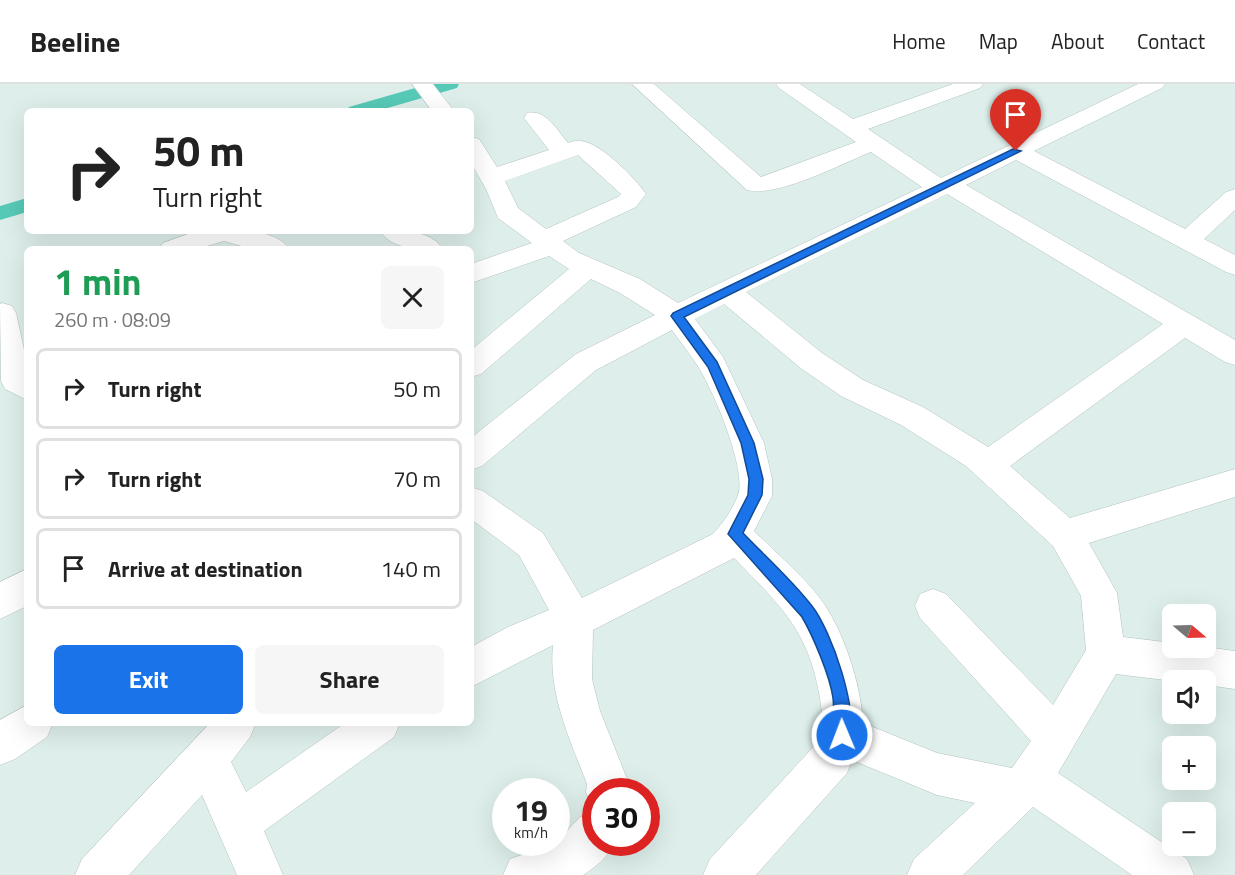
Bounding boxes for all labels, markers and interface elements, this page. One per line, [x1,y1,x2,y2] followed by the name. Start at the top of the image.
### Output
[30,20,120,63] text: Beeline
[892,25,946,57] text: Home
[979,25,1018,57] text: Map
[1051,25,1104,57] text: About
[1137,25,1205,57] text: Contact
[990,89,1041,151] pin
[999,98,1032,131] icon: arrive
[153,118,245,182] text: 50 m
[54,132,132,210] icon: right
[153,176,262,217] text: Turn right
[54,254,141,309] text: 1 min
[381,266,444,329] button: close
[54,304,171,335] text: 260 m · 08:09
[57,372,90,405] icon: right
[108,372,202,406] text: Turn right
[393,372,441,406] text: 50 m
[57,462,90,495] icon: right
[108,462,202,496] text: Turn right
[393,462,441,496] text: 70 m
[57,552,90,585] icon: arrive
[108,552,303,586] text: Arrive at destination
[381,552,441,586] text: 140 m
[1162,604,1216,658] north arrow
[1162,604,1216,856] map controls
[54,645,243,714] button: Exit
[255,645,444,714] button: Share
[1162,670,1216,724] button: sound
[810,703,874,767] position arrow
[1162,736,1216,790] button: +
[582,778,660,856] speed limit sign: 30
[514,787,548,833] text: 19
[1162,802,1216,856] button: −
[514,821,548,844] text: km/h

